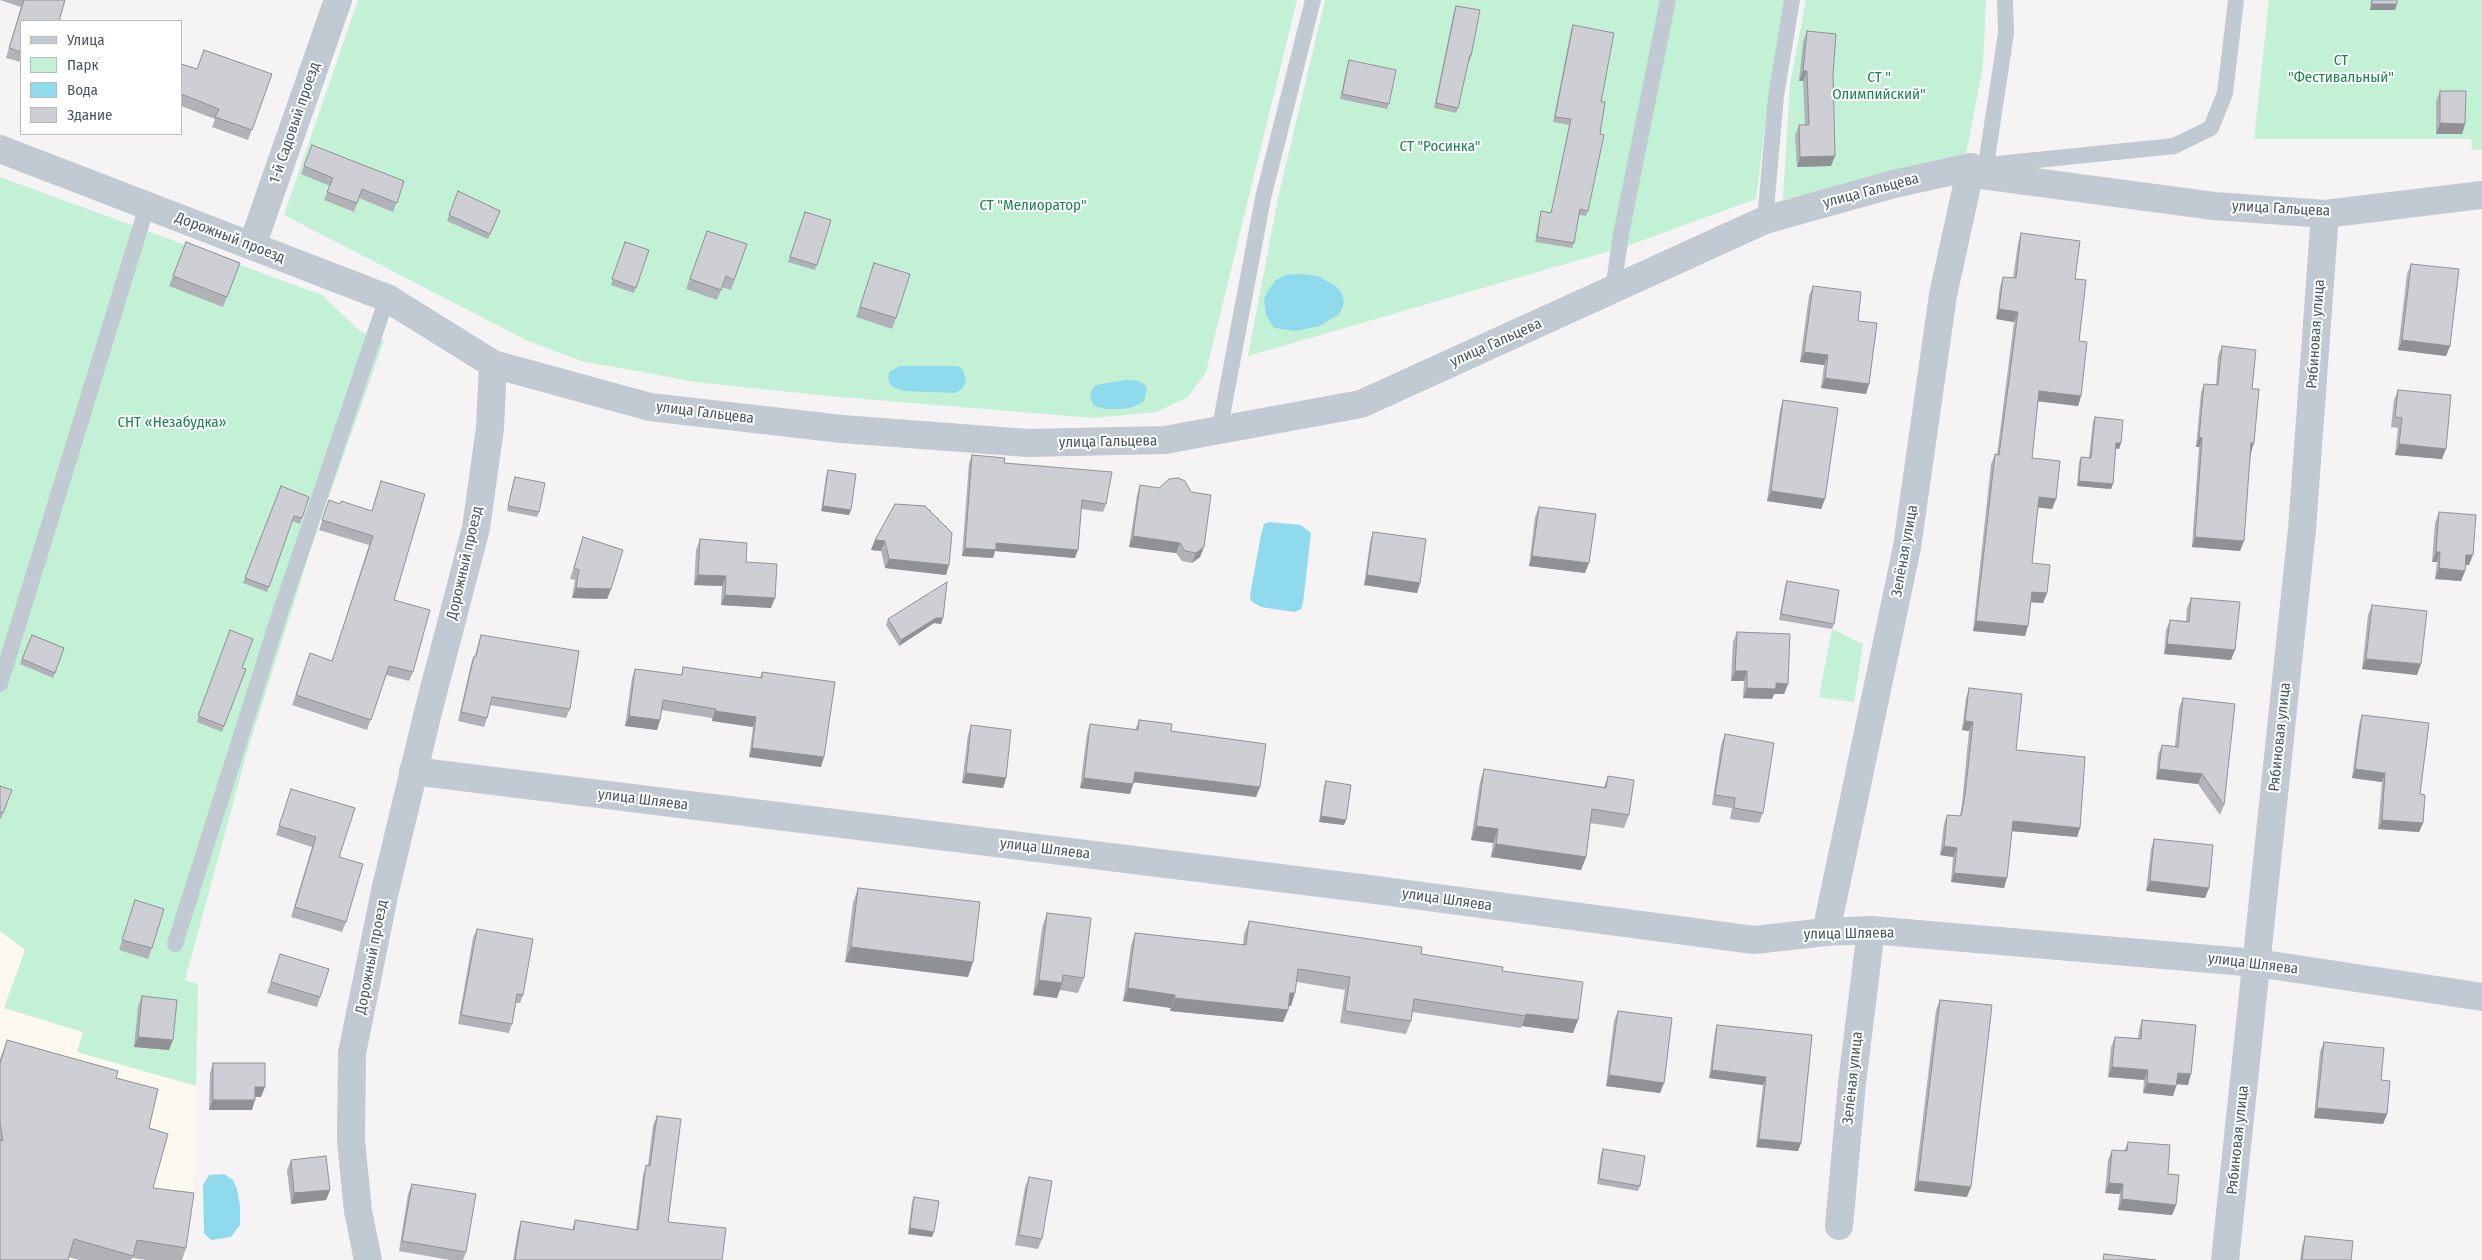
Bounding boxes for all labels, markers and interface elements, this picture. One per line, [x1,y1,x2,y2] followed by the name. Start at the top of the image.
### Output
[20,20,182,135] legend
[67,31,105,49] text: Улица
[2288,52,2394,87] park label: СТ "Фестивальный"
[67,56,98,74] text: Парк
[266,60,324,186] street label: 1-й Садовый проезд
[1832,69,1926,104] park label: СТ " Олимпийский"
[67,81,98,99] text: Вода
[67,106,113,124] text: Здание
[1399,138,1481,156] park label: СТ "Росинка"
[1821,170,1921,212] street label: улица Гальцева
[979,197,1087,215] park label: СТ "Мелиоратор"
[2231,197,2331,221] street label: улица Гальцева
[173,209,287,267] street label: Дорожный проезд
[2303,279,2329,389] street label: Рябиновая улица
[1447,315,1545,371] street label: улица Гальцева
[655,398,755,428] street label: улица Гальцева
[117,414,227,432] park label: СНТ «Незабудка»
[1059,432,1157,452] street label: улица Гальцева
[1888,503,1922,599] street label: Зелёная улица
[443,504,487,622] street label: Дорожный проезд
[2265,681,2295,793] street label: Рябиновая улица
[597,786,689,814] street label: улица Шляева
[999,835,1091,863] street label: улица Шляева
[1401,885,1493,915] street label: улица Шляева
[352,898,392,1016] street label: Дорожный проезд
[1803,924,1895,944] street label: улица Шляева
[2207,950,2299,978] street label: улица Шляева
[1839,1031,1867,1125] street label: Зелёная улица
[2223,1084,2253,1196] street label: Рябиновая улица

